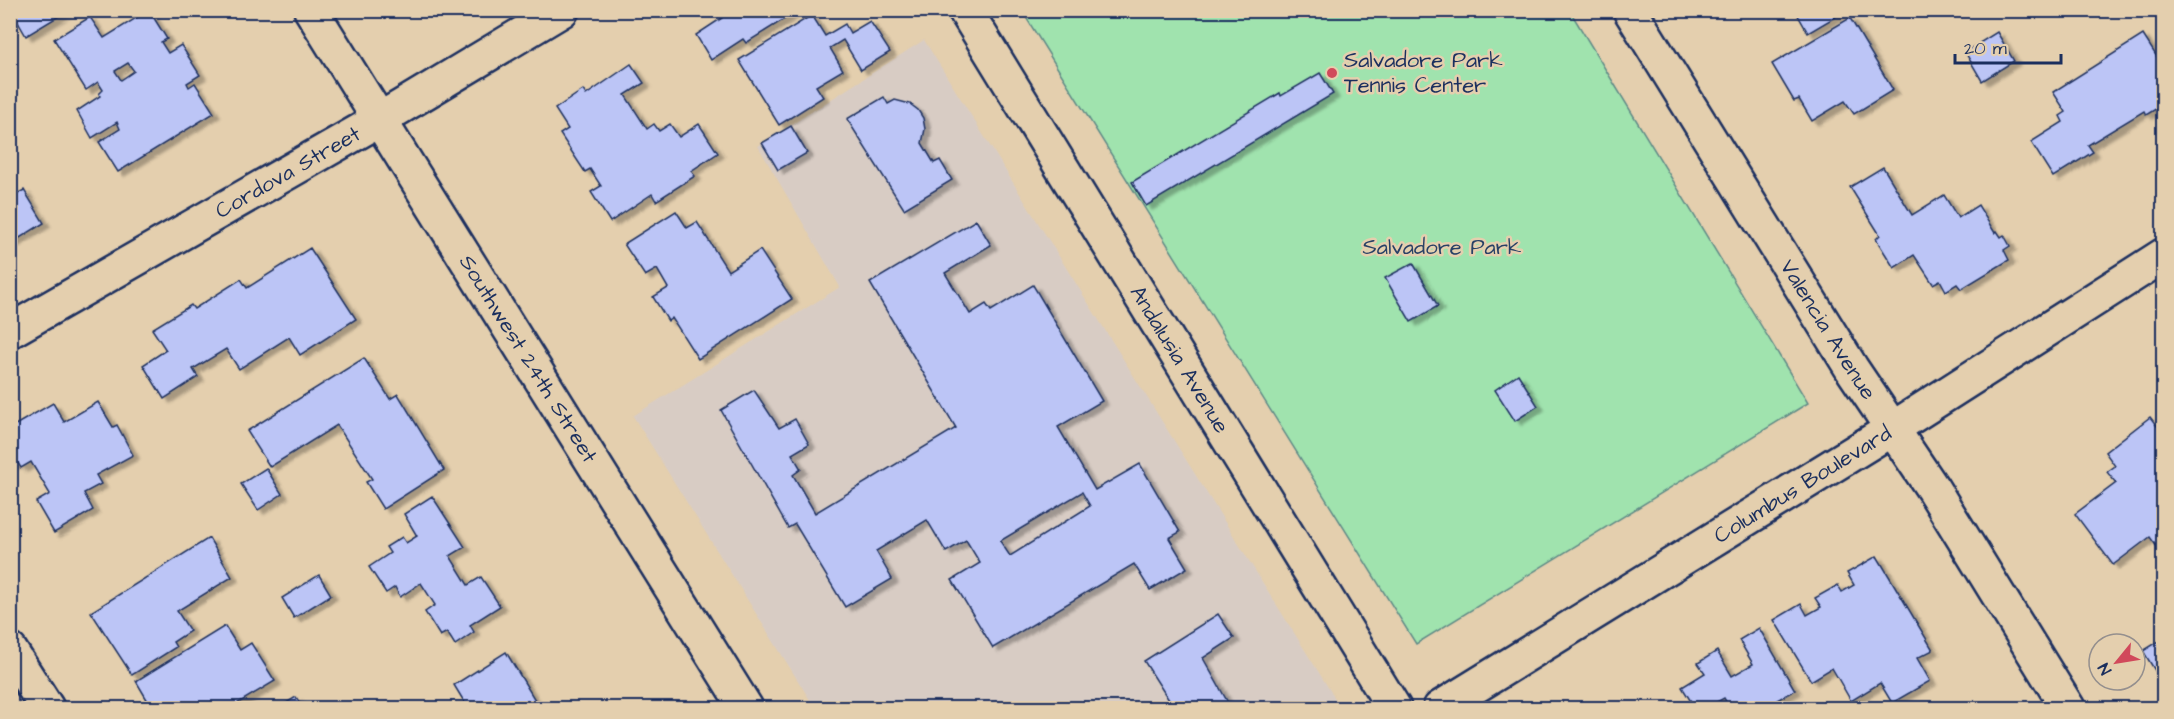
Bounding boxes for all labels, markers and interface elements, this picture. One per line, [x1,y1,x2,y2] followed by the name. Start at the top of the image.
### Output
[1955,27,2062,65] scale bar
[1964,36,2007,61] text: 20 m
[1344,45,1503,101] place label: Salvadore Park Tennis Center
[1325,66,1339,80] marker: Salvadore Park Tennis Center
[209,118,366,226] street label: Cordova Street
[1363,232,1522,263] park label: Salvadore Park
[452,249,605,469] street label: Southwest 24th Street
[1772,254,1884,406] street label: Valencia Avenue
[1122,280,1237,439] street label: Andalusia Avenue
[1708,418,1897,551] street label: Columbus Boulevard
[2087,632,2147,692] north arrow
[2093,659,2117,679] text: N

